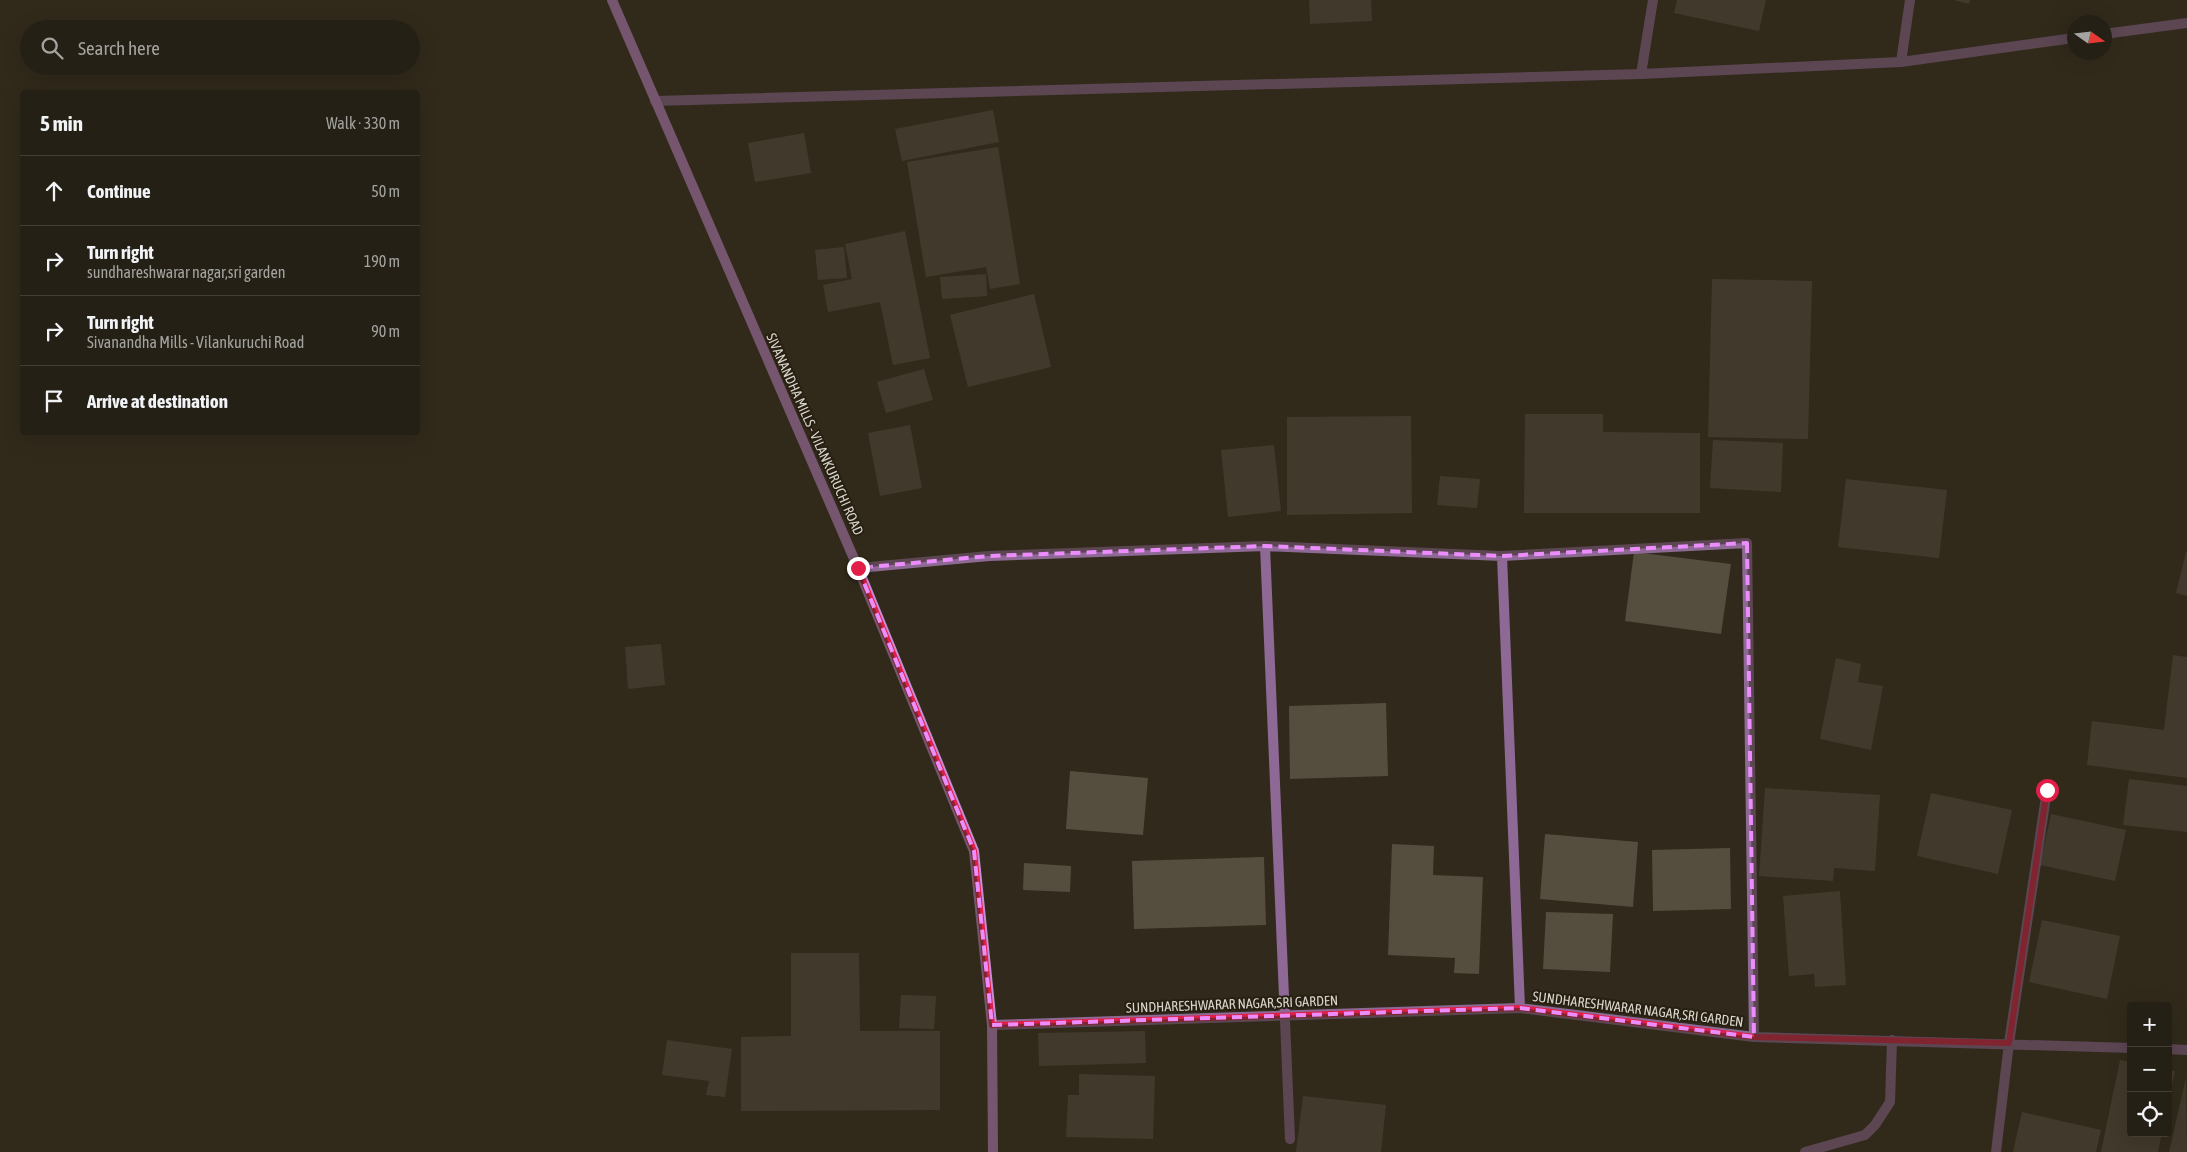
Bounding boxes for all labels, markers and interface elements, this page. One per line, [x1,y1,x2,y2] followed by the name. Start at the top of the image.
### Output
[2067,15,2112,60] north arrow
[20,20,420,75] search box
[38,34,66,62] icon: search
[78,37,160,59] text: Search here
[40,111,83,135] text: 5 min
[326,114,400,132] text: Walk · 330 m
[40,177,68,205] icon: ahead
[87,180,151,202] text: Continue
[371,182,400,200] text: 50 m
[87,241,154,263] text: Turn right
[40,247,68,275] icon: right
[364,252,400,270] text: 190 m
[87,263,285,281] text: sundhareshwarar nagar,sri garden
[87,311,154,333] text: Turn right
[40,317,68,345] icon: right
[371,322,400,340] text: 90 m
[763,331,867,537] street label: SIVANANDHA MILLS - VILANKURUCHI ROAD
[87,333,304,351] text: Sivanandha Mills - Vilankuruchi Road
[40,387,68,415] icon: arrive
[87,390,228,412] text: Arrive at destination
[847,557,870,580] route end
[2036,779,2059,802] route start
[1532,988,1744,1030] street label: SUNDHARESHWARAR NAGAR,SRI GARDEN
[1126,992,1338,1016] street label: SUNDHARESHWARAR NAGAR,SRI GARDEN
[2127,1002,2172,1137] map controls
[2127,1002,2172,1047] button: +
[2127,1047,2172,1092] button: −
[2127,1092,2172,1137] button: locate

